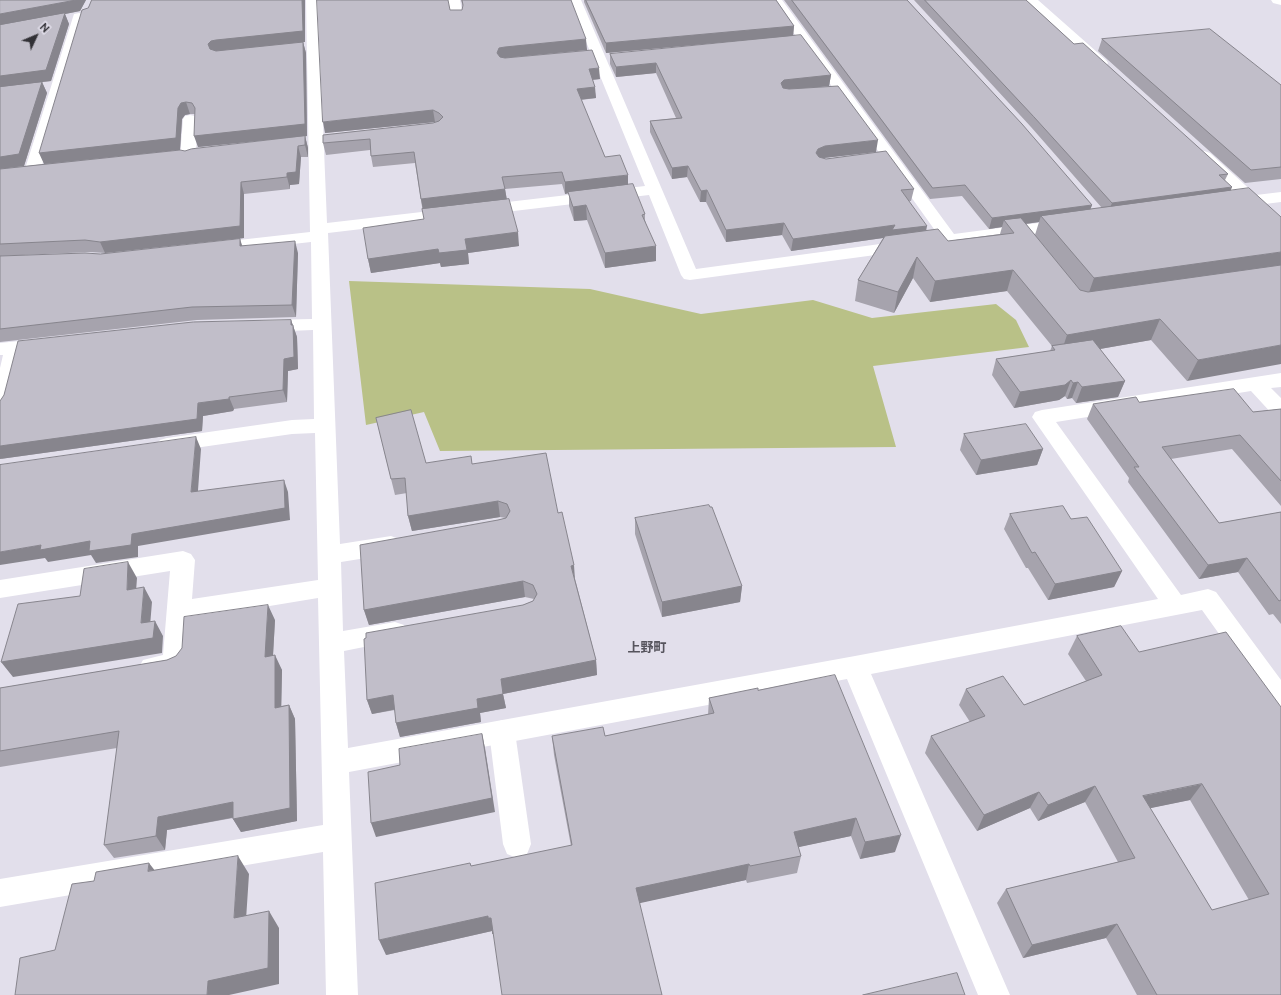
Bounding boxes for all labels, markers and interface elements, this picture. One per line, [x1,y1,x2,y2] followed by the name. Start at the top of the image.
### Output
[16,16,56,56] north arrow
[37,21,52,35] text: N
[628,640,666,656] district label: 上野町

